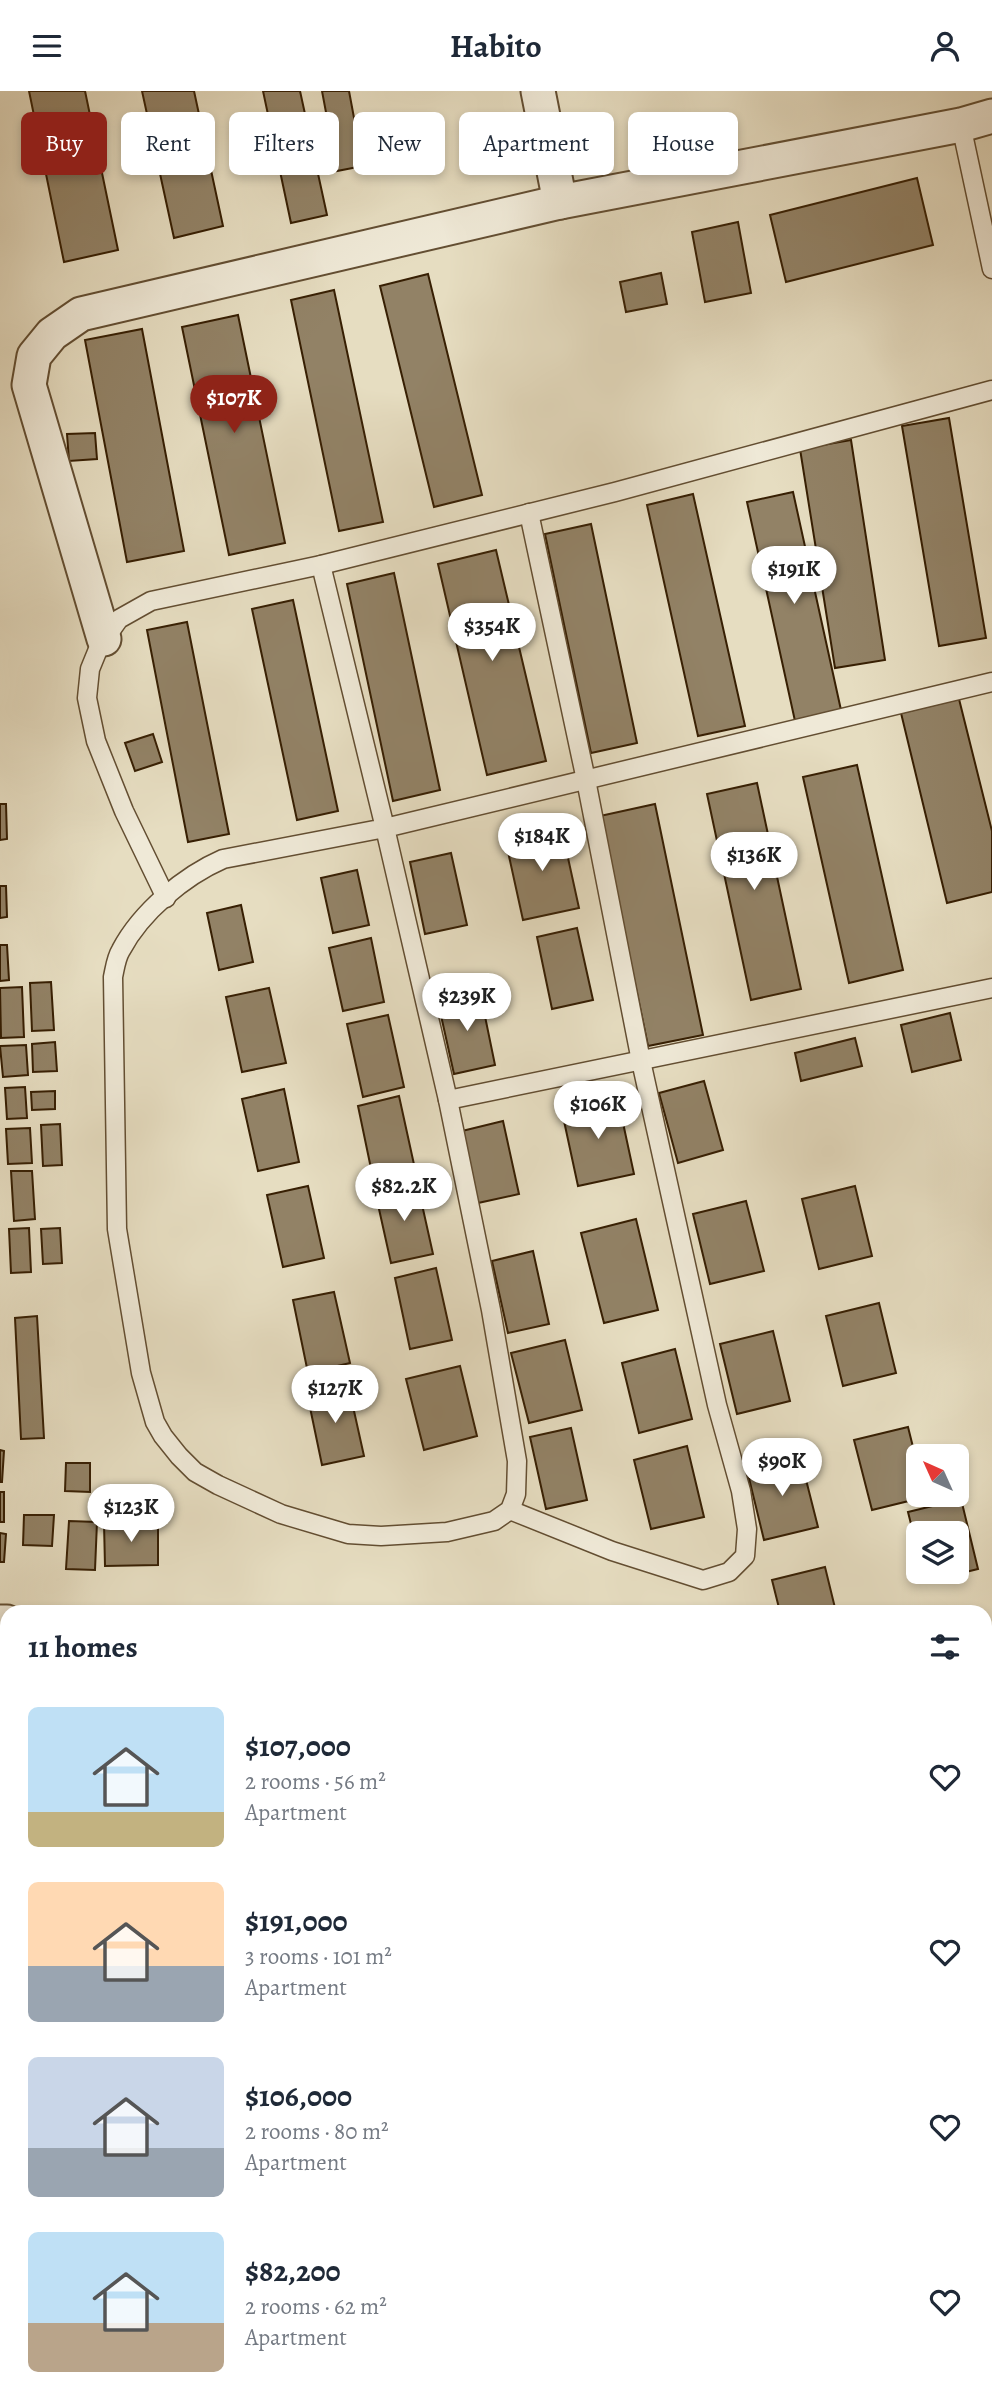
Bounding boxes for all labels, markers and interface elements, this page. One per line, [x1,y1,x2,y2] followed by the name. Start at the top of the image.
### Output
[450,24,542,68] text: Habito
[28,27,66,65] icon: menu
[926,27,964,65] icon: person
[21,112,107,175] chip: Buy
[121,112,215,175] chip: Rent
[229,112,339,175] chip: Filters
[353,112,445,175] chip: New
[459,112,614,175] chip: Apartment
[628,112,738,175] chip: House
[185,375,283,435] pin: $107K
[206,382,262,413] text: $107K
[745,547,843,606] pin: $191K
[768,553,820,584] text: $191K
[443,603,541,663] pin: $354K
[464,610,520,641] text: $354K
[493,813,591,873] pin: $184K
[514,820,570,851] text: $184K
[705,833,803,892] pin: $136K
[727,839,781,870] text: $136K
[418,974,516,1033] pin: $239K
[438,980,496,1011] text: $239K
[549,1081,647,1141] pin: $106K
[570,1088,626,1119] text: $106K
[347,1163,461,1223] pin: $82.2K
[371,1170,437,1201] text: $82.2K
[286,1365,384,1425] pin: $127K
[308,1372,363,1403] text: $127K
[741,1439,823,1498] pin: $90K
[906,1444,970,1507] north arrow
[906,1444,969,1584] map controls
[758,1445,806,1476] text: $90K
[82,1485,180,1544] pin: $123K
[103,1491,159,1522] text: $123K
[906,1521,969,1584] button: layers
[28,1627,138,1667] text: 11 homes
[926,1628,964,1666] icon: filters
[245,1726,351,1766] text: $107,000
[84,1735,168,1819] icon: home
[926,1758,964,1796] icon: heart
[245,1766,386,1797] text: 2 rooms · 56 m²
[245,1797,347,1828] text: Apartment
[245,1901,348,1941] text: $191,000
[84,1910,168,1994] icon: home
[926,1933,964,1971] icon: heart
[245,1941,392,1972] text: 3 rooms · 101 m²
[245,1972,347,2003] text: Apartment
[245,2076,352,2116] text: $106,000
[84,2085,168,2169] icon: home
[926,2108,964,2146] icon: heart
[245,2116,389,2147] text: 2 rooms · 80 m²
[245,2147,347,2178] text: Apartment
[245,2251,341,2291] text: $82,200
[84,2260,168,2344] icon: home
[926,2283,964,2321] icon: heart
[245,2291,387,2322] text: 2 rooms · 62 m²
[245,2322,347,2353] text: Apartment

